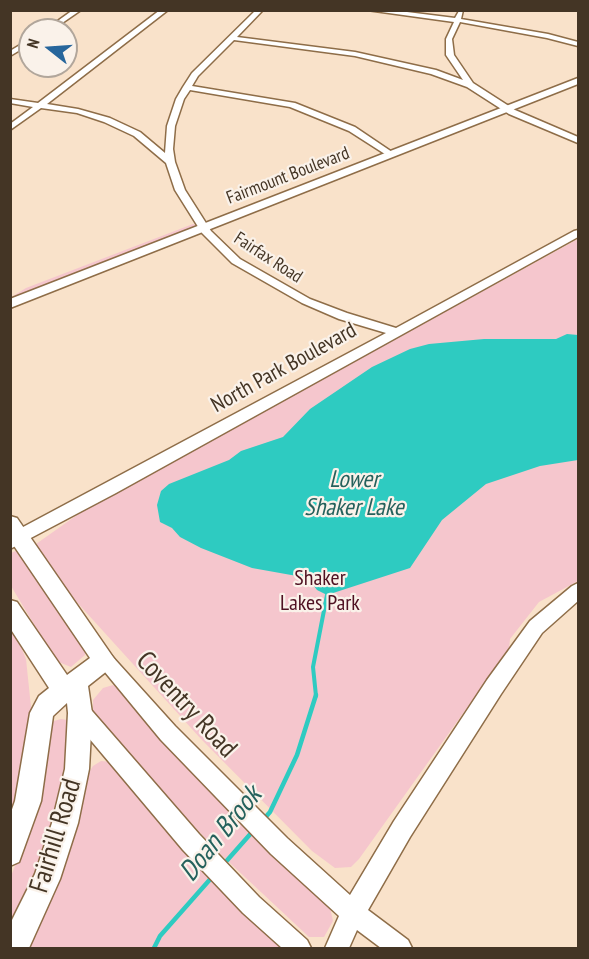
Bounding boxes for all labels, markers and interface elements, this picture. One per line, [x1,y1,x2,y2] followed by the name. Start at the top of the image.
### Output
[18,18,78,78] north arrow
[22,36,44,50] text: N
[224,143,352,209] street label: Fairmount Boulevard
[230,228,306,288] street label: Fairfax Road
[207,317,361,419] street label: North Park Boulevard
[304,466,404,522] water label: Lower Shaker Lake
[280,566,360,618] park label: Shaker Lakes Park
[129,645,243,765] street label: Coventry Road
[23,775,89,897] street label: Fairhill Road
[173,780,269,888] water label: Doan Brook

